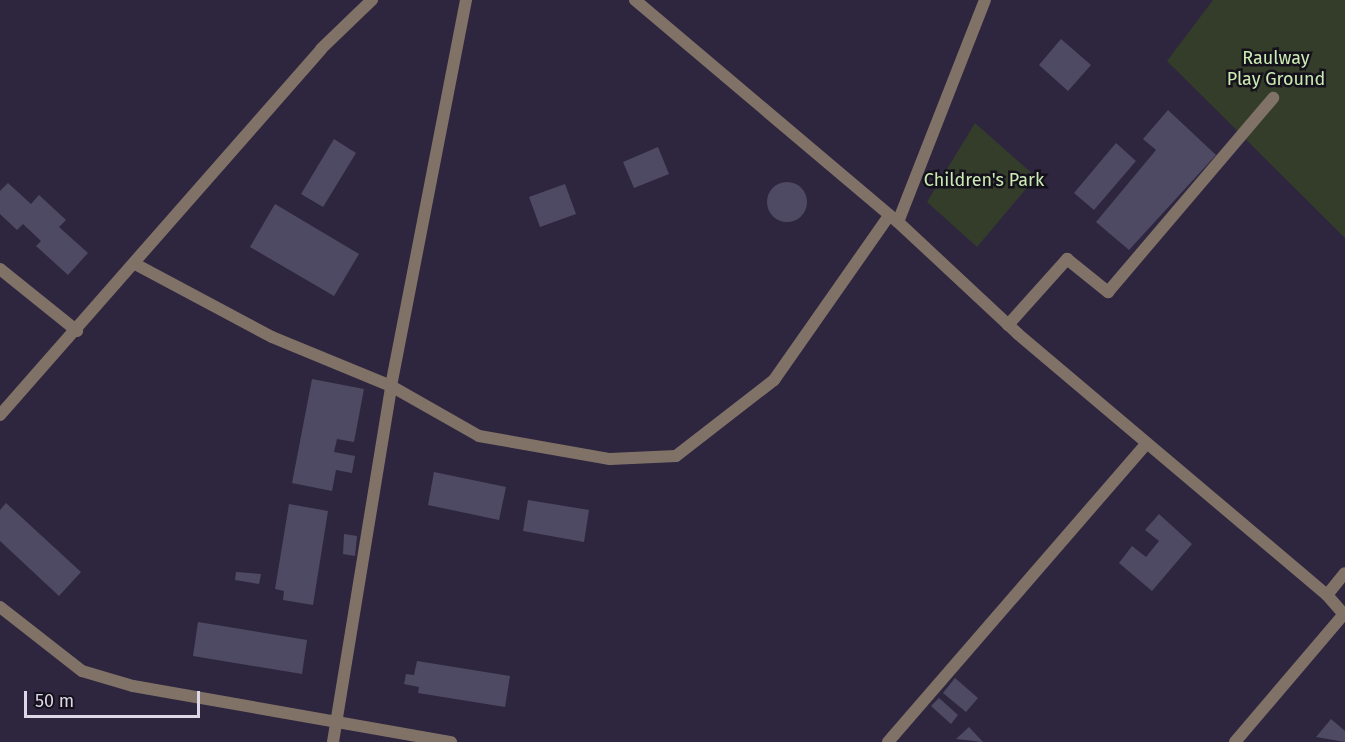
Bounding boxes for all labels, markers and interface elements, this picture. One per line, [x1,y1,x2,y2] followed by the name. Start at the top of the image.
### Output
[1227,48,1325,90] park label: Raulway Play Ground
[924,169,1044,191] park label: Children's Park
[27,679,202,717] scale bar
[35,690,74,712] text: 50 m

